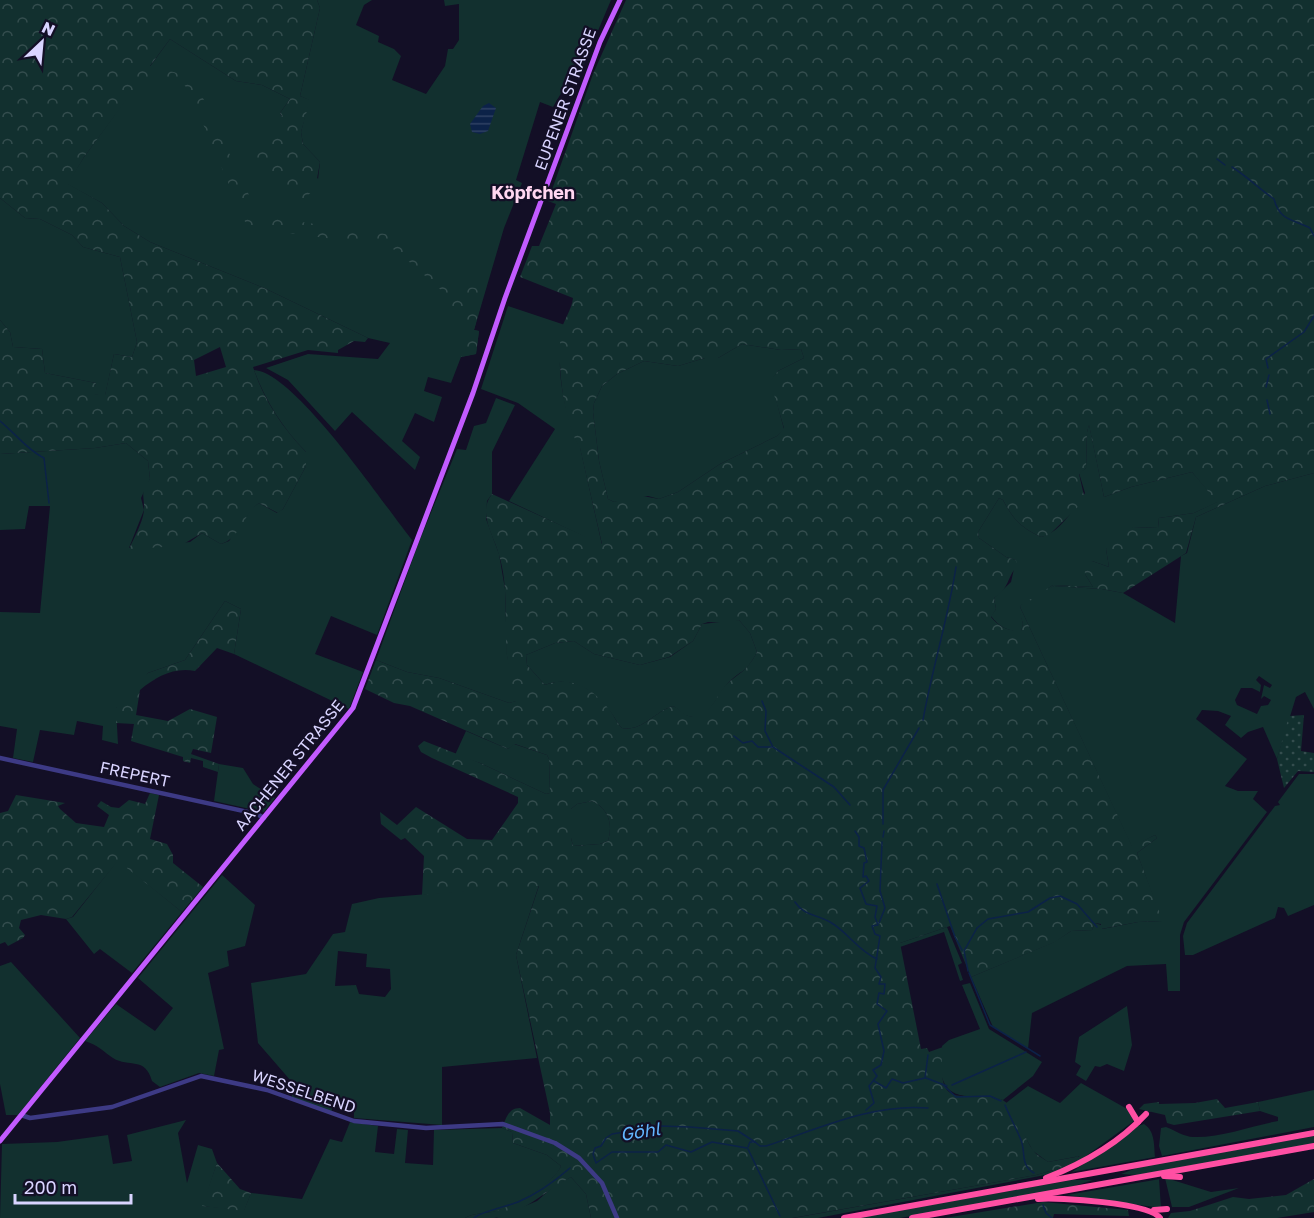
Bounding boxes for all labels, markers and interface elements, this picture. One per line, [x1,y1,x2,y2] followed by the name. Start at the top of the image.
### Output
[12,12,72,72] north arrow
[39,17,58,40] text: N
[530,25,600,173] street label: EUPENER STRASSE
[491,181,575,203] district label: Köpfchen
[230,695,348,835] street label: AACHENER STRASSE
[98,757,172,791] street label: FREPERT
[249,1065,359,1117] street label: WESSELBEND
[618,1117,663,1145] water label: Göhl
[15,1167,130,1205] scale bar
[24,1176,77,1198] text: 200 m

